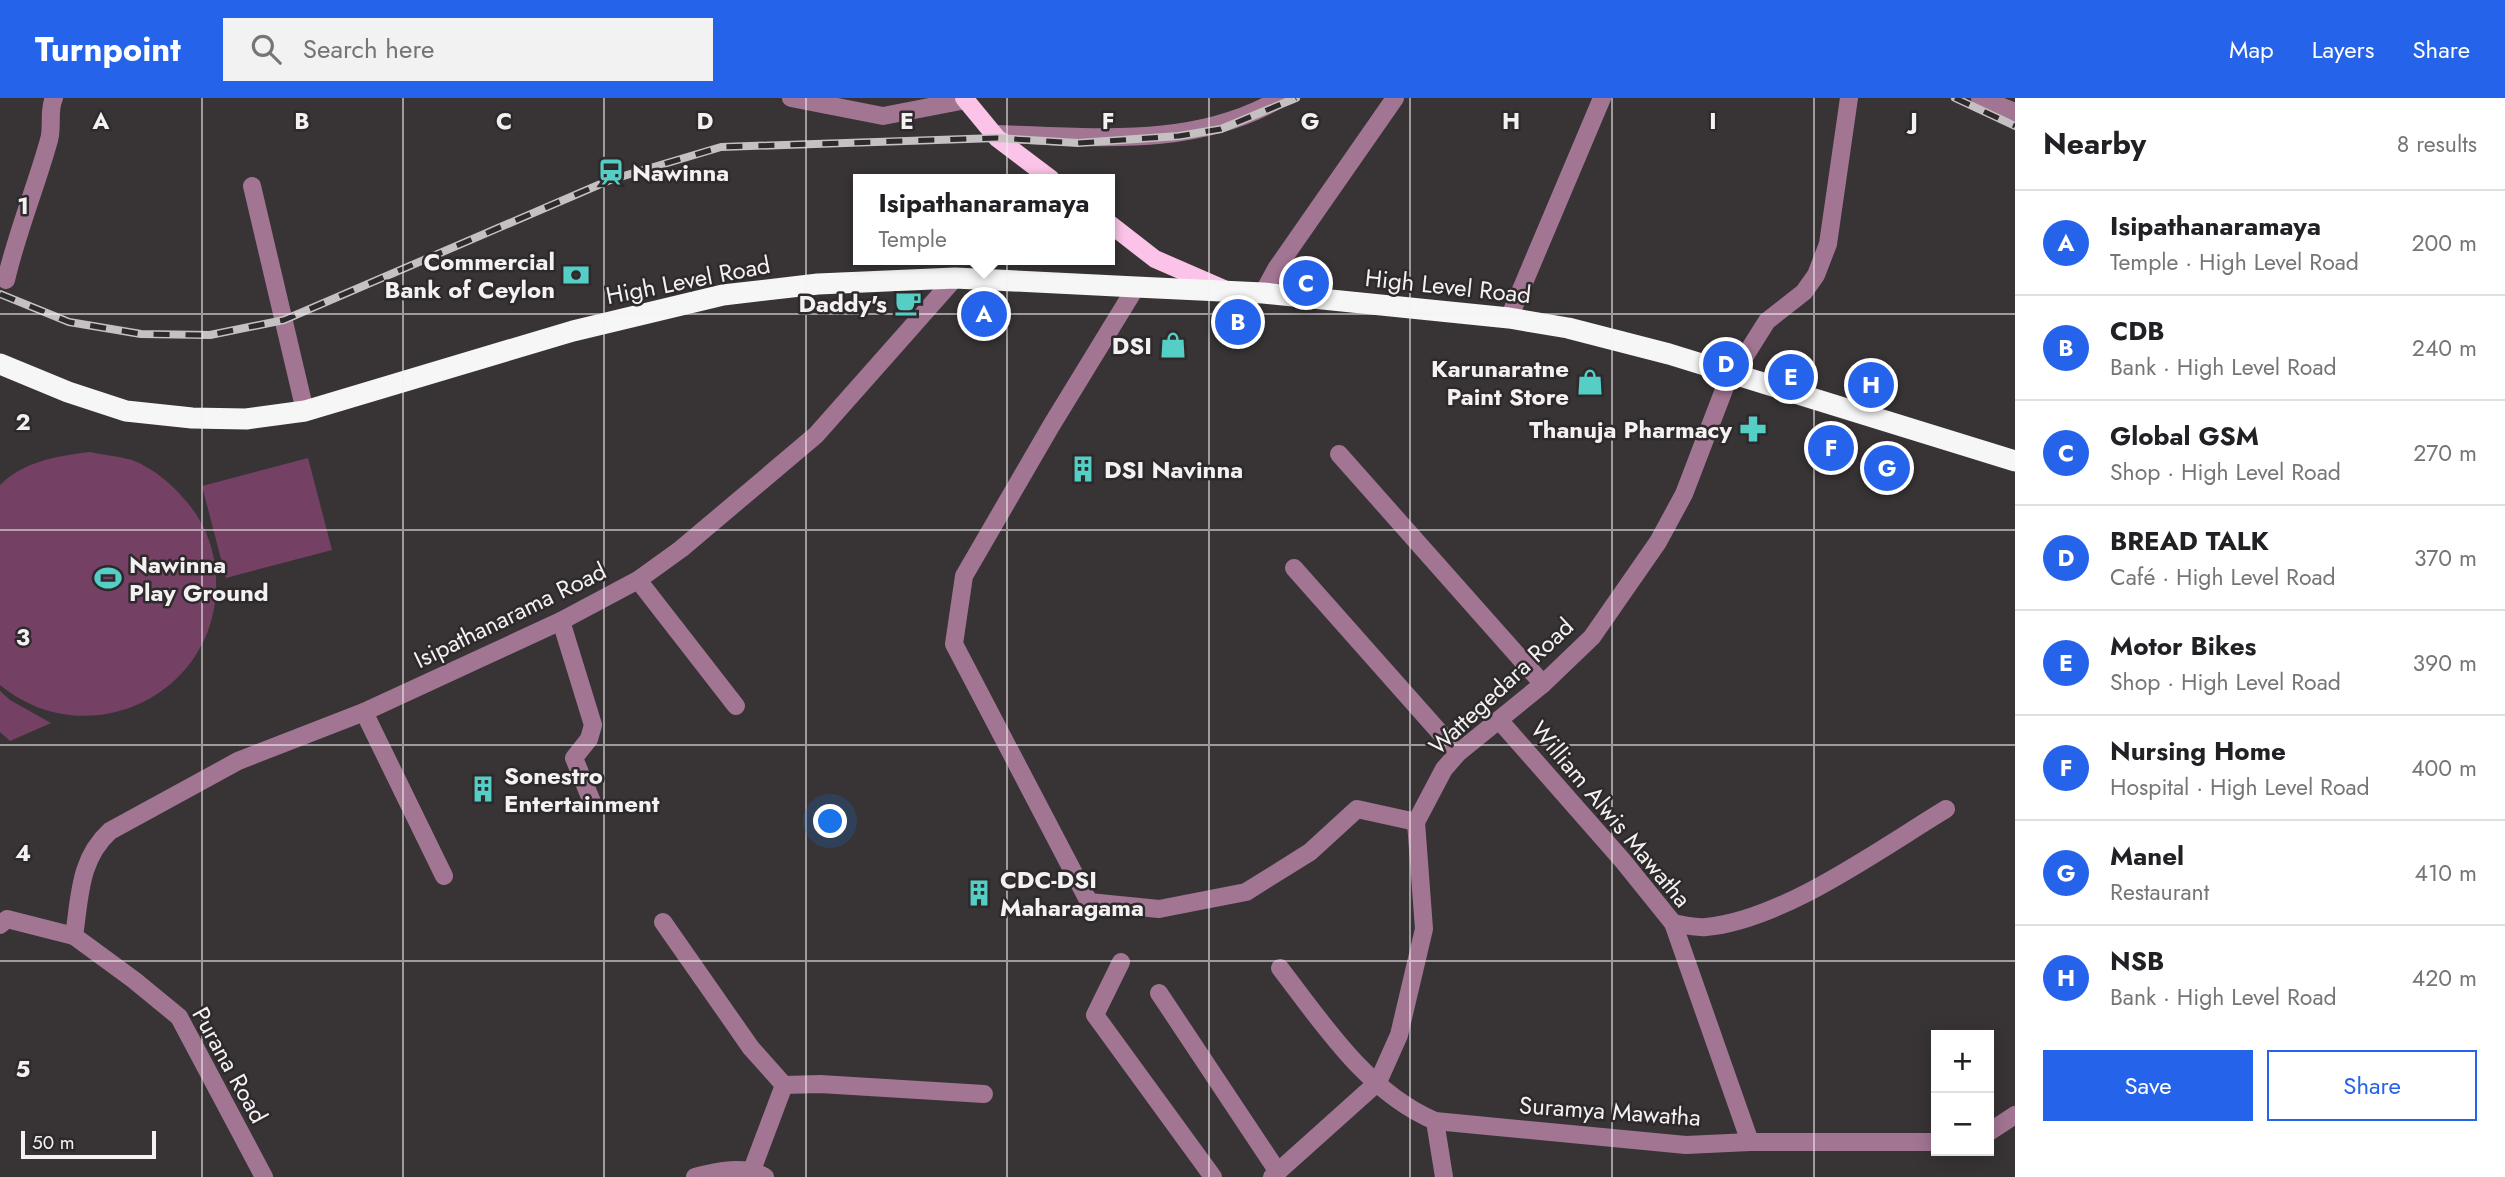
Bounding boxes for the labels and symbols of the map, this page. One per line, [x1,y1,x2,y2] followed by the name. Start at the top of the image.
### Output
[92,104,110,138] text: A
[294,104,310,138] text: B
[496,104,512,138] text: C
[697,104,714,138] text: D
[900,104,914,138] text: E
[1102,104,1114,138] text: F
[1301,104,1319,138] text: G
[1502,104,1520,138] text: H
[1709,104,1717,138] text: I
[1906,104,1918,138] text: J
[632,155,729,190] place label: Nawinna
[596,157,626,187] station icon: Nawinna
[17,189,29,223] text: 1
[385,244,555,307] place label: Commercial Bank of Ceylon
[603,247,773,313] street label: High Level Road
[1283,257,1329,309] pin: C
[561,260,591,290] bank icon: Commercial Bank of Ceylon
[1363,260,1533,312] street label: High Level Road
[798,286,887,321] place label: Daddy's
[893,288,923,318] cafe icon: Daddy's
[961,288,1007,340] pin: A
[1215,296,1261,348] pin: B
[1112,328,1152,363] place label: DSI
[1158,330,1188,360] shop icon: DSI
[1703,338,1749,390] pin: D
[1431,351,1569,414] place label: Karunaratne Paint Store
[1768,351,1814,403] pin: E
[1848,359,1894,411] pin: H
[1575,367,1605,397] shop icon: Karunaratne Paint Store
[15,405,31,439] text: 2
[1529,412,1732,447] place label: Thanuja Pharmacy
[1738,414,1768,444] pharmacy icon: Thanuja Pharmacy
[1808,422,1854,474] pin: F
[1864,442,1910,494] pin: G
[1104,452,1243,487] place label: DSI Navinna
[1068,454,1098,484] building icon: DSI Navinna
[129,547,269,610] place label: Nawinna Play Ground
[408,553,612,677] street label: Isipathanarama Road
[93,563,123,593] sports icon: Nawinna Play Ground
[1421,610,1581,762] street label: Wattegedara Road
[16,620,30,654] text: 3
[1522,713,1700,915] street label: William Alwis Mawatha
[504,758,660,821] place label: Sonestro Entertainment
[468,774,498,804] building icon: Sonestro Entertainment
[813,804,847,838] your location
[15,836,31,870] text: 4
[1000,862,1144,925] place label: CDC-DSI Maharagama
[964,878,994,908] building icon: CDC-DSI Maharagama
[184,1000,276,1130] street label: Purana Road
[16,1052,30,1086] text: 5
[1518,1087,1702,1135] street label: Suramya Mawatha
[21,1128,156,1160] scale bar

